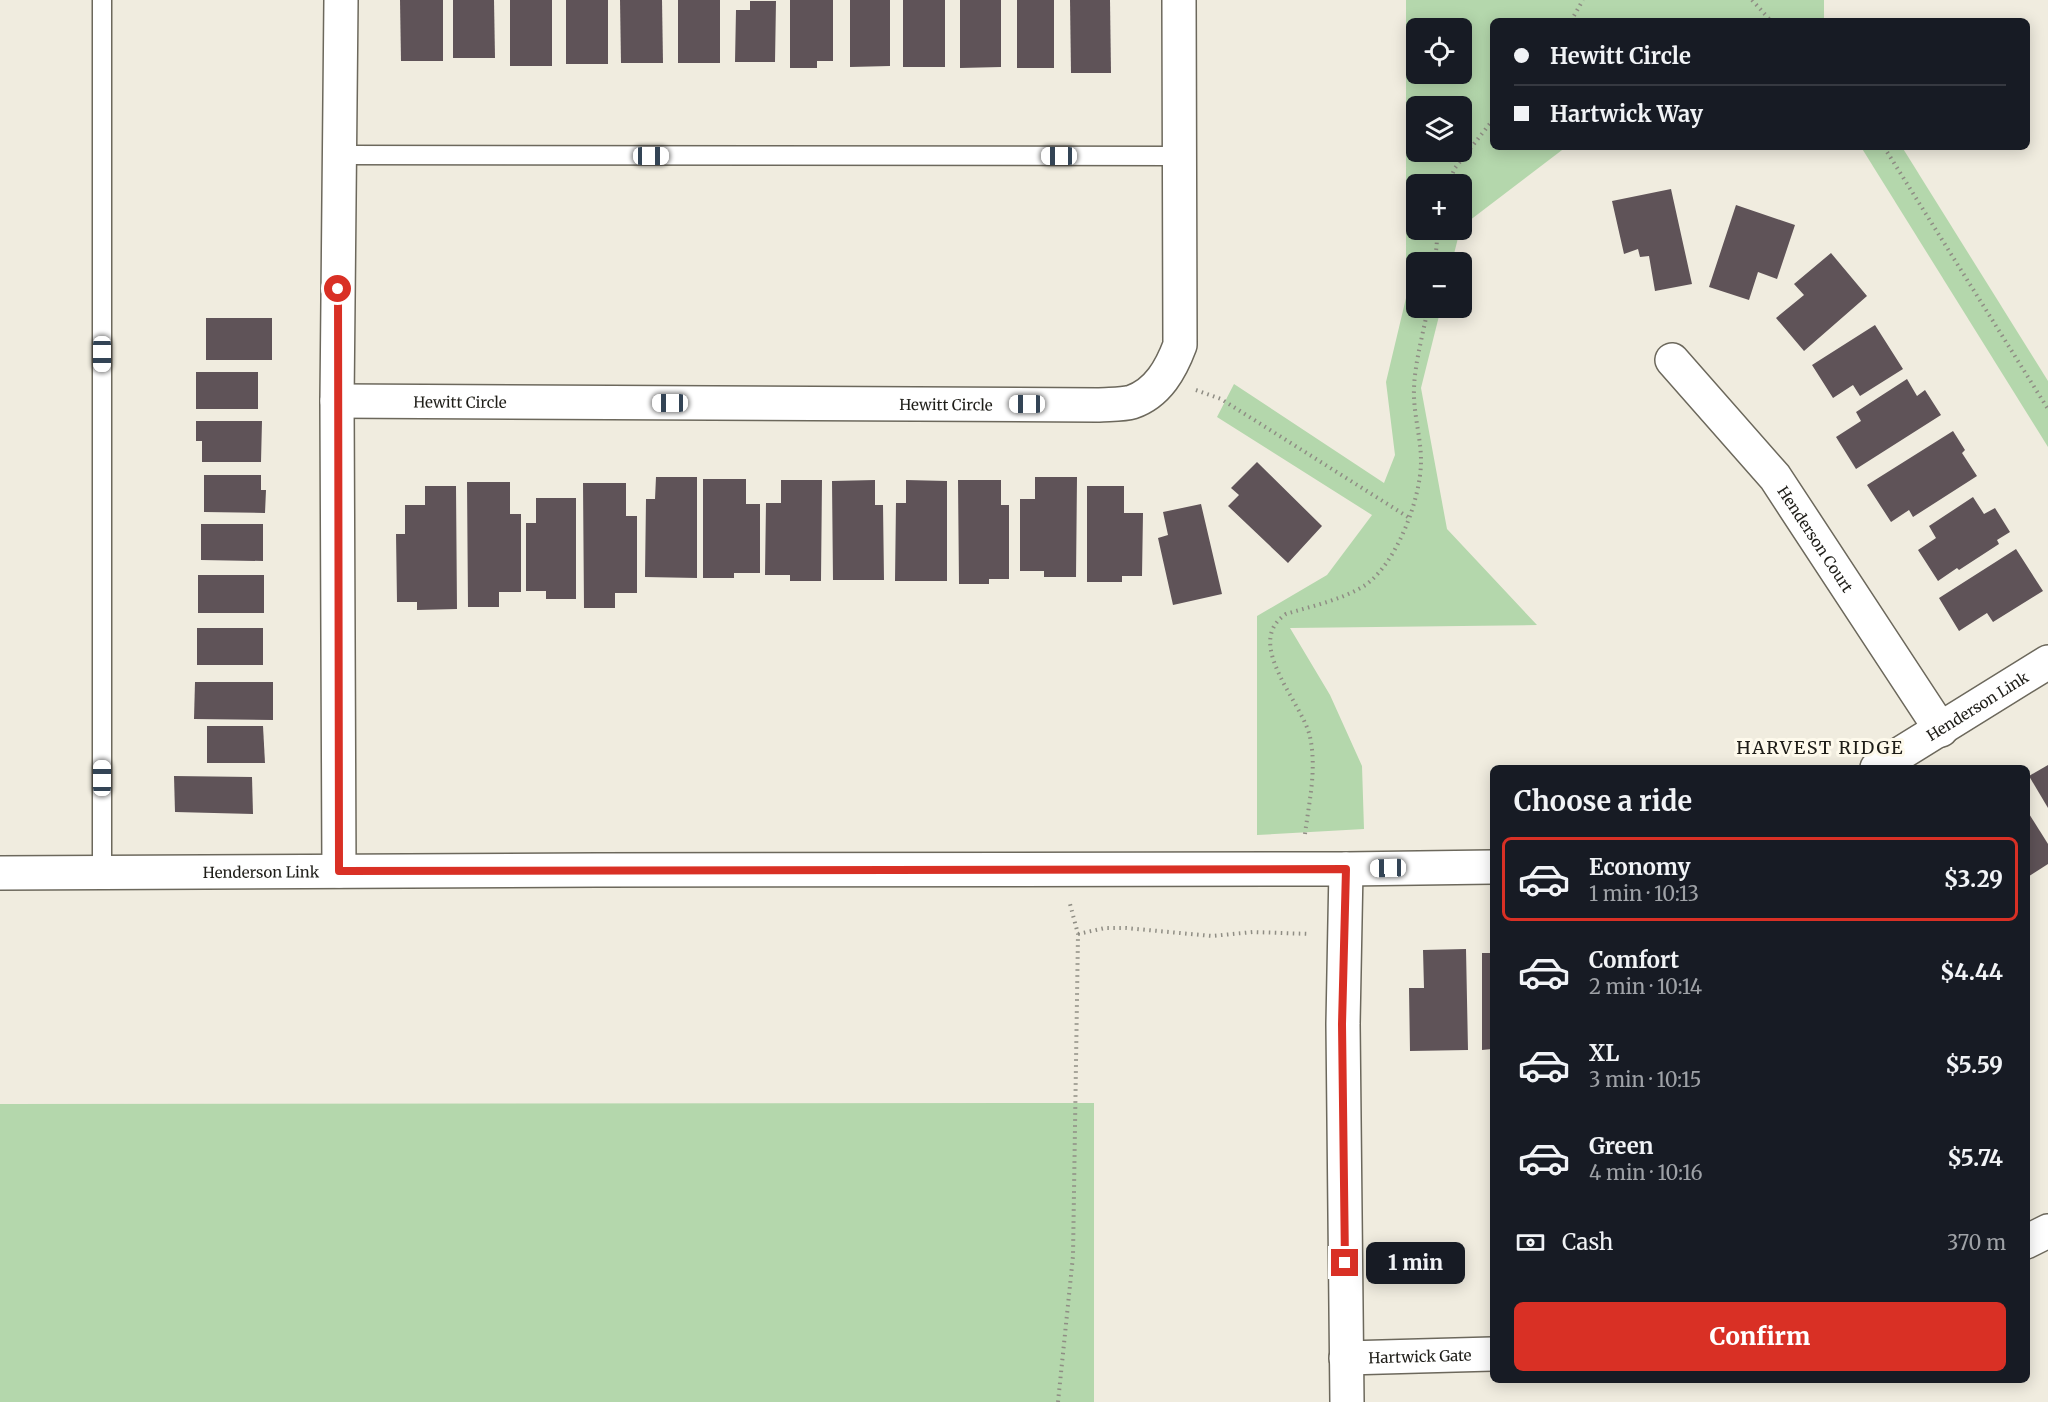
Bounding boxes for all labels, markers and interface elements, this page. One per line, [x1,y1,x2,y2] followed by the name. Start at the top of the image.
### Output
[1406,18,1472,318] map controls
[1406,18,1472,84] button: locate
[1550,42,1691,70] text: Hewitt Circle
[1406,96,1472,162] button: layers
[1550,100,1703,128] text: Hartwick Way
[633,147,669,165] car
[1041,147,1077,165] car
[1406,174,1472,240] button: +
[1406,252,1472,318] button: −
[324,275,351,302] route start
[93,336,111,372] car
[413,392,507,411] street label: Hewitt Circle
[652,394,688,412] car
[899,394,993,414] street label: Hewitt Circle
[1009,395,1045,413] car
[1774,482,1857,596] street label: Henderson Court
[1923,667,2032,745] street label: Henderson Link
[1736,736,1904,759] district label: HARVEST RIDGE
[93,760,111,796] car
[1514,784,1692,818] text: Choose a ride
[1517,852,1571,906] icon: car
[1589,853,1690,881] text: Economy
[1370,859,1406,877] car
[203,862,320,881] street label: Henderson Link
[1944,865,2003,893] text: $3.29
[1589,881,1699,906] text: 1 min · 10:13
[1517,945,1571,999] icon: car
[1589,946,1679,974] text: Comfort
[1940,958,2003,986] text: $4.44
[1589,974,1702,999] text: 2 min · 10:14
[1517,1038,1571,1092] icon: car
[1589,1039,1619,1067] text: XL
[1945,1051,2003,1079] text: $5.59
[1589,1067,1701,1092] text: 3 min · 10:15
[1517,1131,1571,1185] icon: car
[1589,1132,1653,1160] text: Green
[1947,1144,2003,1172] text: $5.74
[1589,1160,1703,1185] text: 4 min · 10:16
[1514,1226,1547,1259] icon: cash
[1562,1228,1613,1256] text: Cash
[1947,1230,2006,1255] text: 370 m
[1366,1242,1465,1284] callout: 1 min
[1331,1249,1358,1276] route end
[1388,1250,1443,1275] text: 1 min
[1514,1302,2006,1371] button: Confirm
[1368,1345,1472,1367] street label: Hartwick Gate

